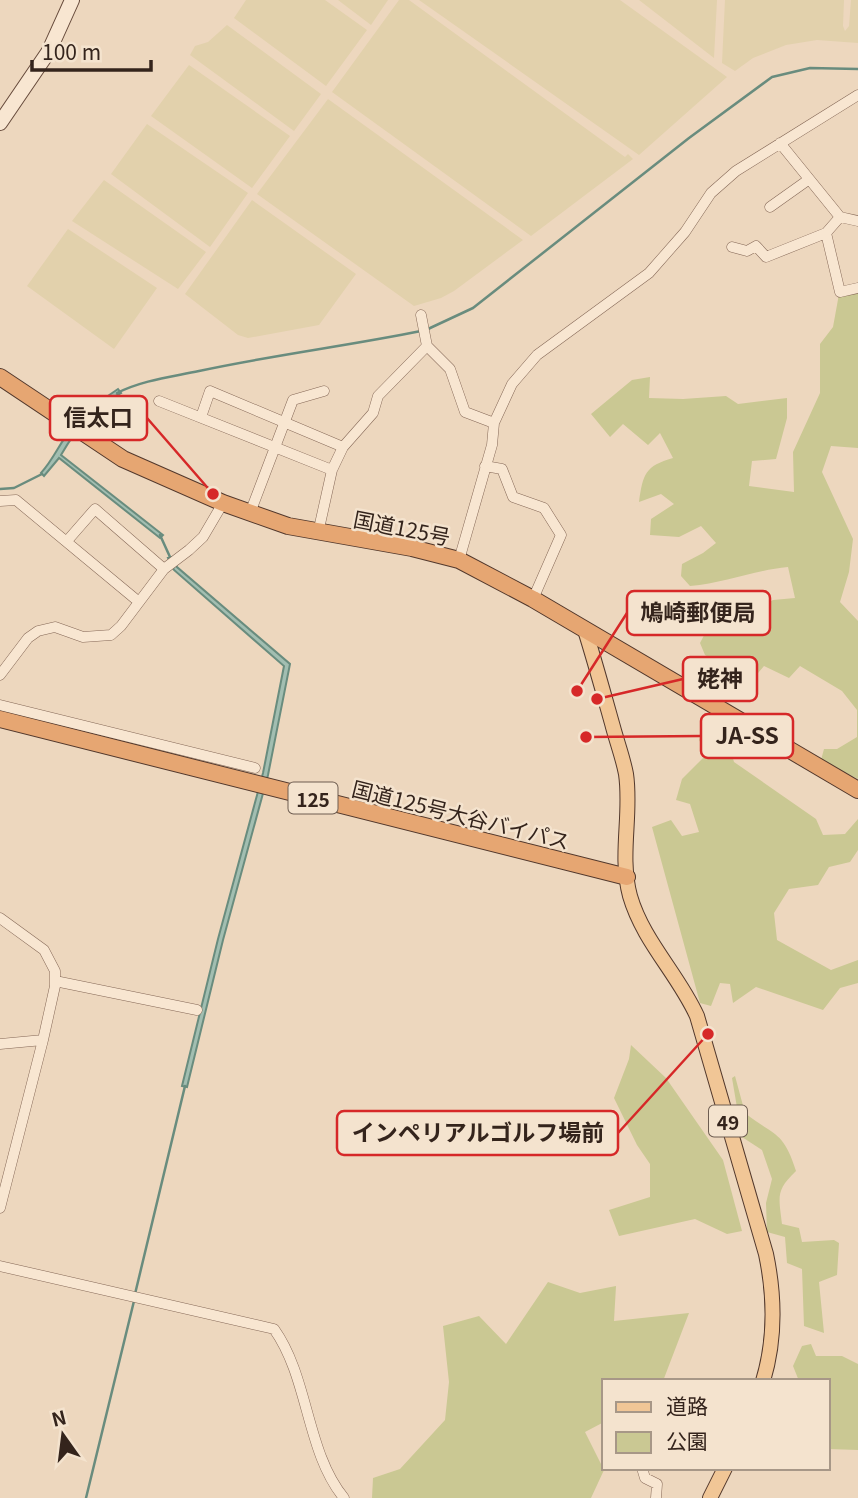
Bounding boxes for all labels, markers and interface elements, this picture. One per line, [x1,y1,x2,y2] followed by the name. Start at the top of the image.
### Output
[32,28,150,72] scale bar
[42,36,101,66] text: 100 m
[50,396,147,440] callout: 信太口
[64,399,133,433] text: 信太口
[351,503,453,551] street label: 国道125号
[627,591,770,635] callout: 鳩崎郵便局
[641,594,756,628] text: 鳩崎郵便局
[683,657,757,701] callout: 姥神
[697,660,743,694] text: 姥神
[701,714,793,758] callout: JA-SS
[715,717,779,751] text: JA-SS
[349,772,573,856] street label: 国道125号大谷バイパス
[288,782,338,814] road number: 125
[709,1106,747,1136] road number: 49
[337,1111,618,1155] callout: インペリアルゴルフ場前
[352,1114,604,1148] text: インペリアルゴルフ場前
[602,1379,830,1470] legend
[666,1390,708,1420] text: 道路
[28,1400,98,1470] north arrow
[48,1402,69,1432] text: N
[666,1425,708,1455] text: 公園

